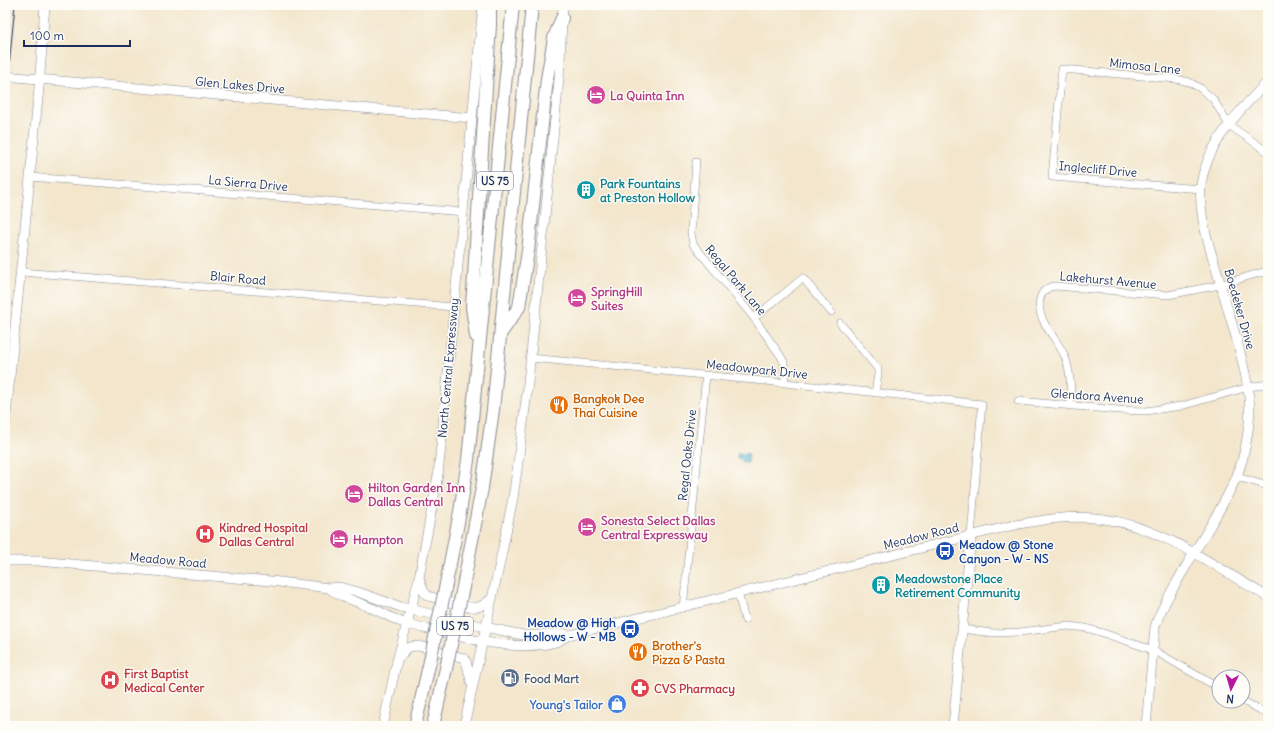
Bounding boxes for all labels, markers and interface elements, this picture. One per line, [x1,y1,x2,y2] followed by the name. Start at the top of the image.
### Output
[24,22,130,48] scale bar
[30,28,64,43] text: 100 m
[1109,55,1181,77] street label: Mimosa Lane
[194,74,286,96] street label: Glen Lakes Drive
[585,84,607,106] hotel icon: La Quinta Inn
[610,88,685,103] place label: La Quinta Inn
[1058,158,1138,180] street label: Inglecliff Drive
[208,172,288,194] street label: La Sierra Drive
[477,172,513,190] road number: US 75
[600,176,696,205] place label: Park Fountains at Preston Hollow
[575,179,597,201] building icon: Park Fountains at Preston Hollow
[702,242,770,318] street label: Regal Park Lane
[1221,267,1259,351] street label: Boedeker Drive
[209,268,267,288] street label: Blair Road
[1059,268,1157,292] street label: Lakehurst Avenue
[591,284,643,313] place label: SpringHill Suites
[566,287,588,309] hotel icon: SpringHill Suites
[434,297,462,439] street label: North Central Expressway
[705,356,809,382] street label: Meadowpark Drive
[1050,385,1144,407] street label: Glendora Avenue
[573,391,645,420] place label: Bangkok Dee Thai Cuisine
[548,394,570,416] restaurant icon: Bangkok Dee Thai Cuisine
[675,409,699,501] street label: Regal Oaks Drive
[368,480,465,509] place label: Hilton Garden Inn Dallas Central
[343,483,365,505] hotel icon: Hilton Garden Inn Dallas Central
[601,513,716,543] place label: Sonesta Select Dallas Central Expressway
[576,516,598,538] hotel icon: Sonesta Select Dallas Central Expressway
[882,519,960,553] street label: Meadow Road
[219,520,308,549] place label: Kindred Hospital Dallas Central
[194,523,216,545] hospital icon: Kindred Hospital Dallas Central
[328,528,350,550] hotel icon: Hampton
[353,532,404,548] place label: Hampton
[959,537,1054,567] place label: Meadow @ Stone Canyon - W - NS
[934,540,956,562] bus stop icon: Meadow @ Stone Canyon - W - NS
[129,549,207,571] street label: Meadow Road
[895,571,1021,601] place label: Meadowstone Place Retirement Community
[870,574,892,596] building icon: Meadowstone Place Retirement Community
[523,615,616,644] place label: Meadow @ High Hollows - W - MB
[437,617,473,635] road number: US 75
[619,618,641,640] bus stop icon: Meadow @ High Hollows - W - MB
[652,638,725,667] place label: Brother's Pizza & Pasta
[627,641,649,663] restaurant icon: Brother's Pizza & Pasta
[124,666,205,695] place label: First Baptist Medical Center
[499,667,521,689] fuel station icon: Food Mart
[99,669,121,691] hospital icon: First Baptist Medical Center
[1211,669,1251,709] north arrow
[524,671,580,686] place label: Food Mart
[629,677,651,699] pharmacy icon: CVS Pharmacy
[654,681,735,697] place label: CVS Pharmacy
[1226,692,1235,706] text: N
[606,693,628,715] shop icon: Young's Tailor
[529,697,603,713] place label: Young's Tailor

